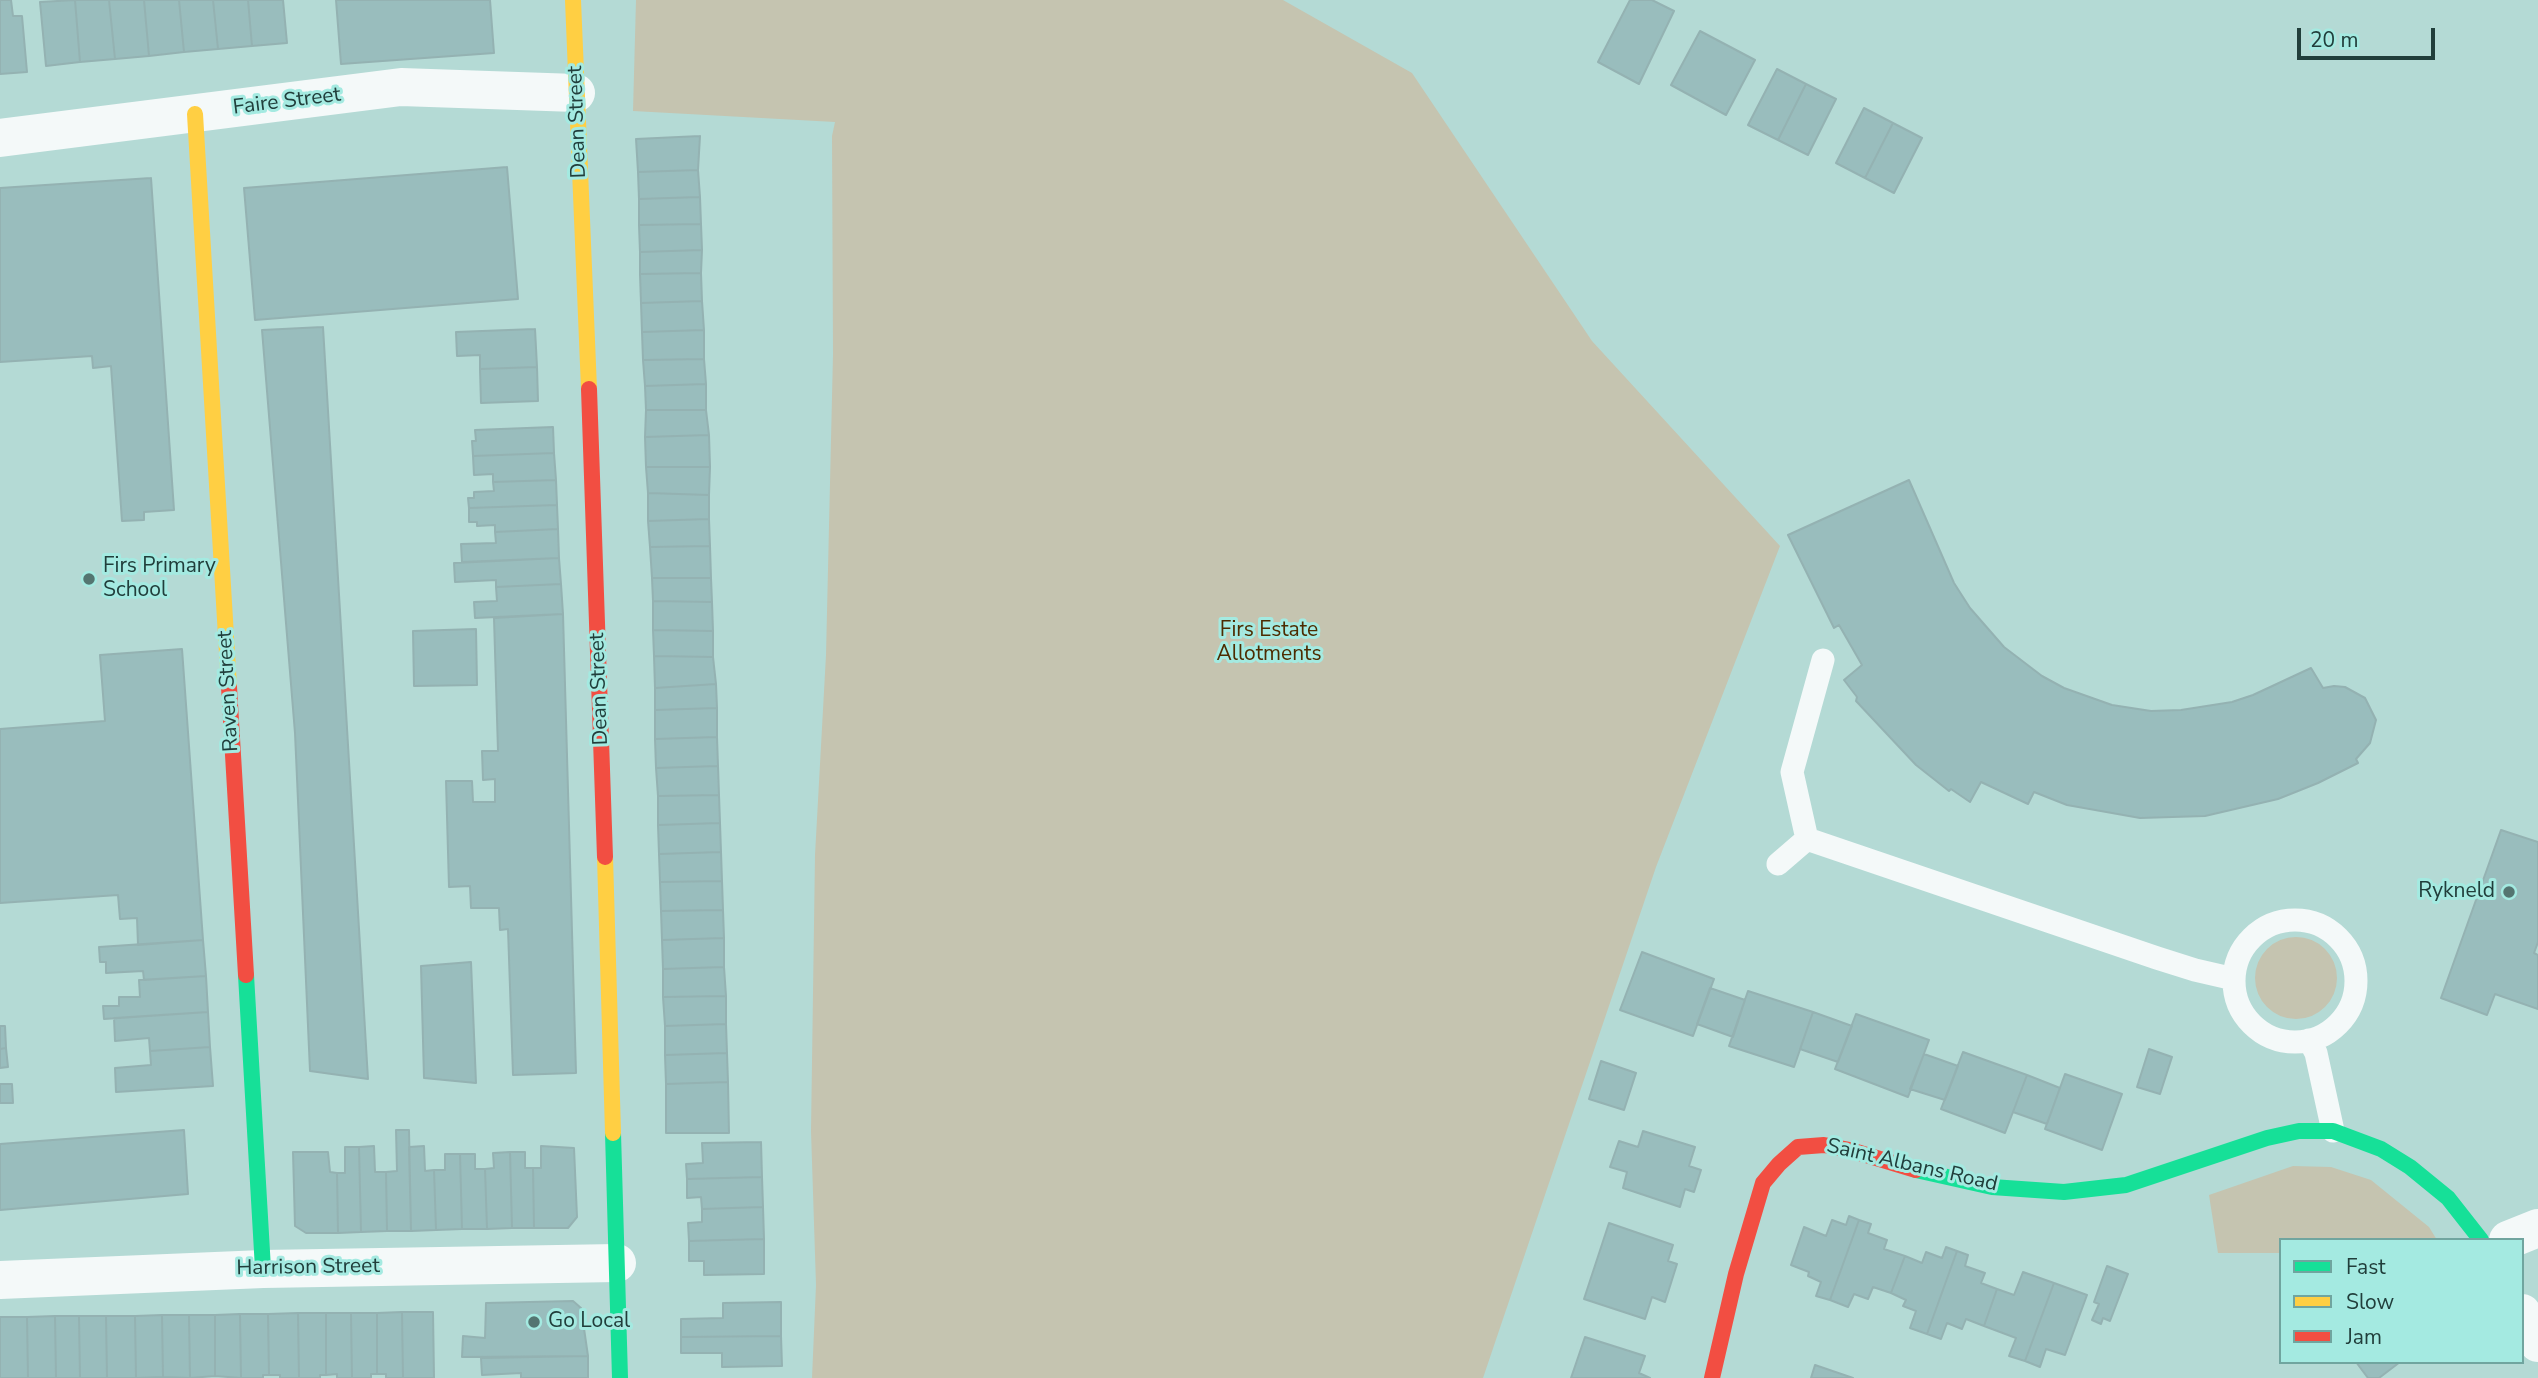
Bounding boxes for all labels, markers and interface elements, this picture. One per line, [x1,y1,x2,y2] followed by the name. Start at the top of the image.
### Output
[2300,14,2438,58] scale bar
[2310,26,2359,54] text: 20 m
[563,65,593,179] street label: Dean Street
[232,83,342,121] street label: Faire Street
[103,554,216,604] place label: Firs Primary School
[81,571,97,587] marker: Firs Primary School
[1216,618,1322,668] park label: Firs Estate Allotments
[213,630,245,752] street label: Raven Street
[585,632,615,746] street label: Dean Street
[2418,879,2495,905] place label: Rykneld
[2501,884,2517,900] marker: Rykneld
[1824,1134,2000,1198] street label: Saint Albans Road
[2279,1238,2524,1364] legend
[2346,1253,2386,1281] text: Fast
[236,1254,380,1282] street label: Harrison Street
[2346,1288,2394,1316] text: Slow
[548,1309,630,1335] place label: Go Local
[526,1314,542,1330] marker: Go Local
[2346,1323,2382,1351] text: Jam

